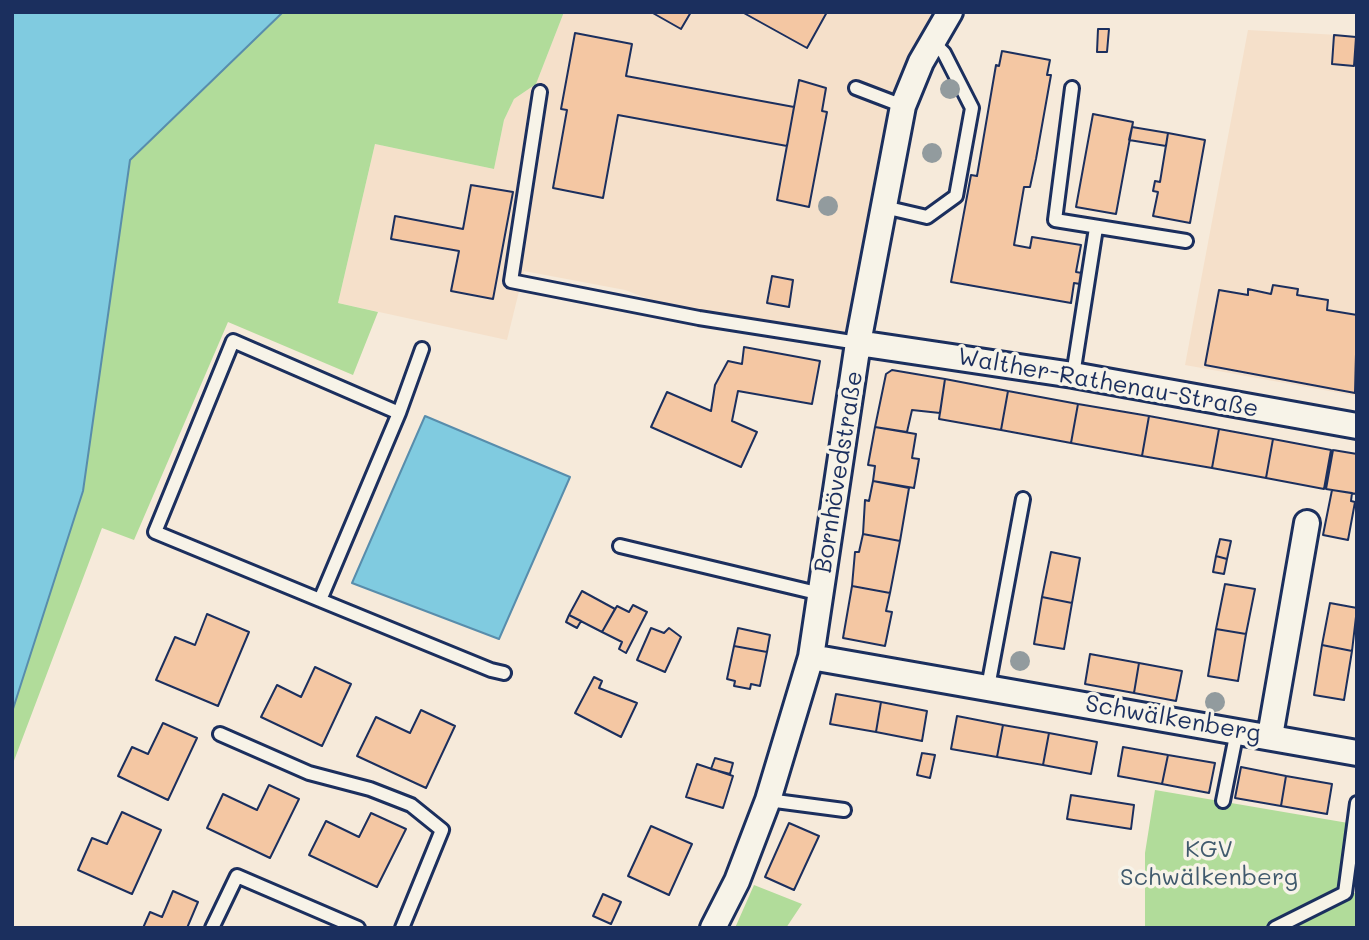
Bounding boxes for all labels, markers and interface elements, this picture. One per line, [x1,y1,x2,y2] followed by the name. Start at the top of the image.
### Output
[955,342,1261,424] street label: Walther-Rathenau-Straße
[809,369,869,575] street label: Bornhövedstraße
[1083,689,1263,749] street label: Schwälkenberg
[1120,836,1298,892] park label: KGV Schwälkenberg

